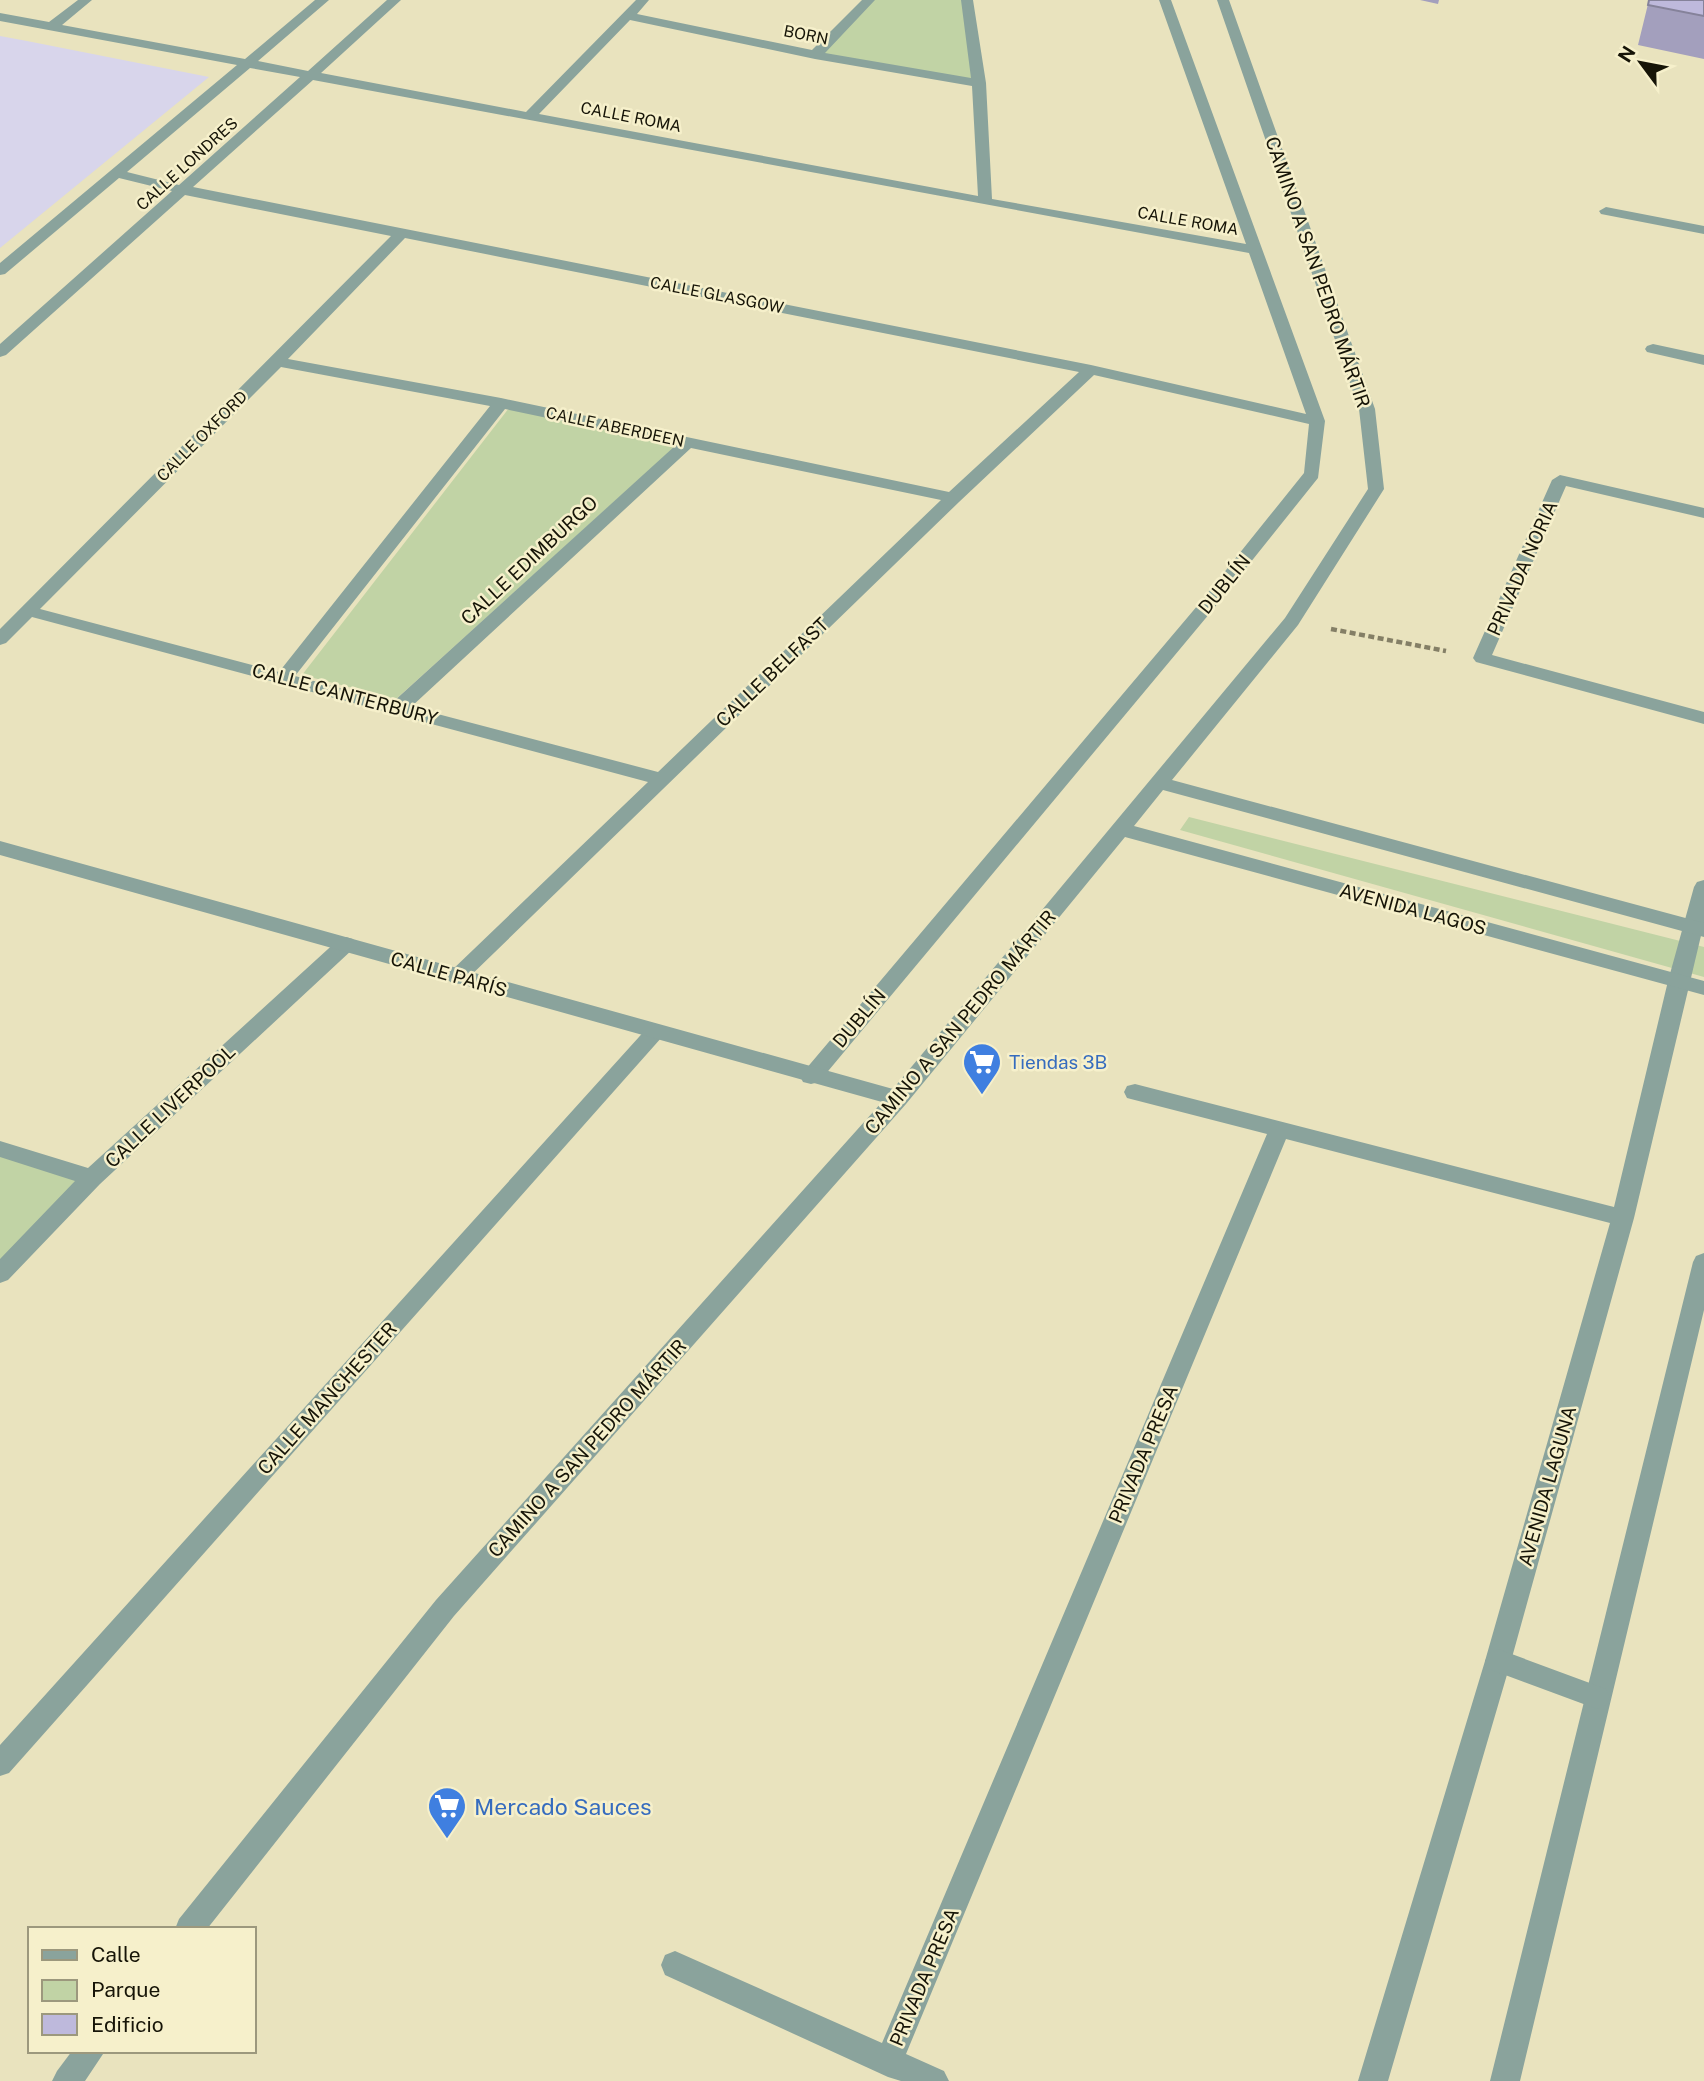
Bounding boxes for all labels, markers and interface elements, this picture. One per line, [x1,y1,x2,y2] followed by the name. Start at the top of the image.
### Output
[782,21,830,49] street label: BORN
[1606,28,1676,98] north arrow
[1613,42,1640,66] text: N
[579,98,683,136] street label: CALLE ROMA
[132,114,242,214] street label: CALLE LONDRES
[1261,134,1375,410] street label: CAMINO A SAN PEDRO MÁRTIR
[1136,203,1240,239] street label: CALLE ROMA
[649,273,785,317] street label: CALLE GLASGOW
[153,387,251,485] street label: CALLE OXFORD
[544,403,686,451] street label: CALLE ABERDEEN
[456,491,602,629] street label: CALLE EDIMBURGO
[1482,497,1562,639] street label: PRIVADA NORIA
[1193,550,1255,618] street label: DUBLÍN
[711,613,833,731] street label: CALLE BELFAST
[250,659,441,730] street label: CALLE CANTERBURY
[1337,879,1489,939] street label: AVENIDA LAGOS
[860,906,1060,1138] street label: CAMINO A SAN PEDRO MÁRTIR
[388,947,510,1001] street label: CALLE PARÍS
[828,984,890,1052] street label: DUBLÍN
[101,1040,240,1172] street label: CALLE LIVERPOOL
[961,1041,1003,1096] supermarket icon: Tiendas 3B
[1009,1051,1107,1073] place label: Tiendas 3B
[253,1317,401,1479] street label: CALLE MANCHESTER
[483,1335,691,1561] street label: CAMINO A SAN PEDRO MÁRTIR
[1104,1382,1182,1526] street label: PRIVADA PRESA
[1514,1403,1580,1569] street label: AVENIDA LAGUNA
[426,1785,468,1840] supermarket icon: Mercado Sauces
[474,1793,652,1820] place label: Mercado Sauces
[885,1905,963,2049] street label: PRIVADA PRESA
[28,1927,256,2053] legend
[91,1942,141,1967] text: Calle
[91,1977,160,2002] text: Parque
[91,2012,164,2037] text: Edificio

